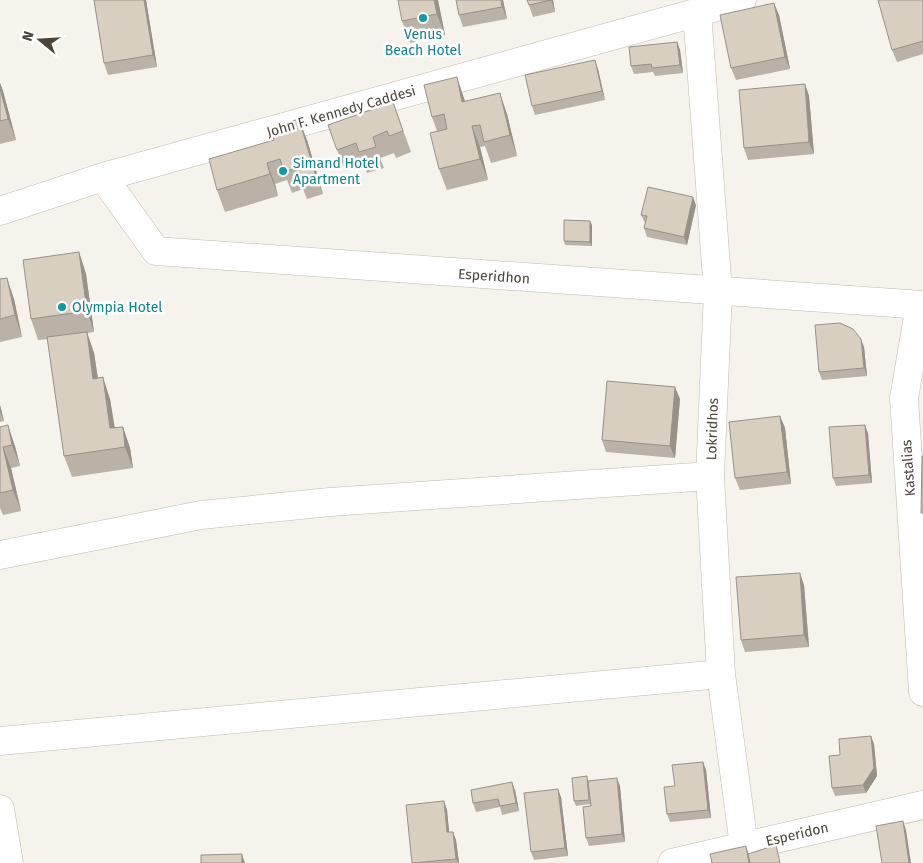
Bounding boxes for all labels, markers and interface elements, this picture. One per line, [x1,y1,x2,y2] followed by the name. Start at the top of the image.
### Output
[417,12,429,24] marker: Venus Beach Hotel
[15,15,65,65] north arrow
[385,26,461,59] place label: Venus Beach Hotel
[19,29,38,43] text: N
[265,82,418,141] street label: John F. Kennedy Caddesi
[293,155,379,188] place label: Simand Hotel Apartment
[277,165,289,177] marker: Simand Hotel Apartment
[457,266,531,287] street label: Esperidhon
[72,299,162,316] place label: Olympia Hotel
[56,301,68,313] marker: Olympia Hotel
[703,397,722,461] street label: Lokridhos
[898,439,919,497] street label: Kastalias
[764,819,830,850] street label: Esperidon

